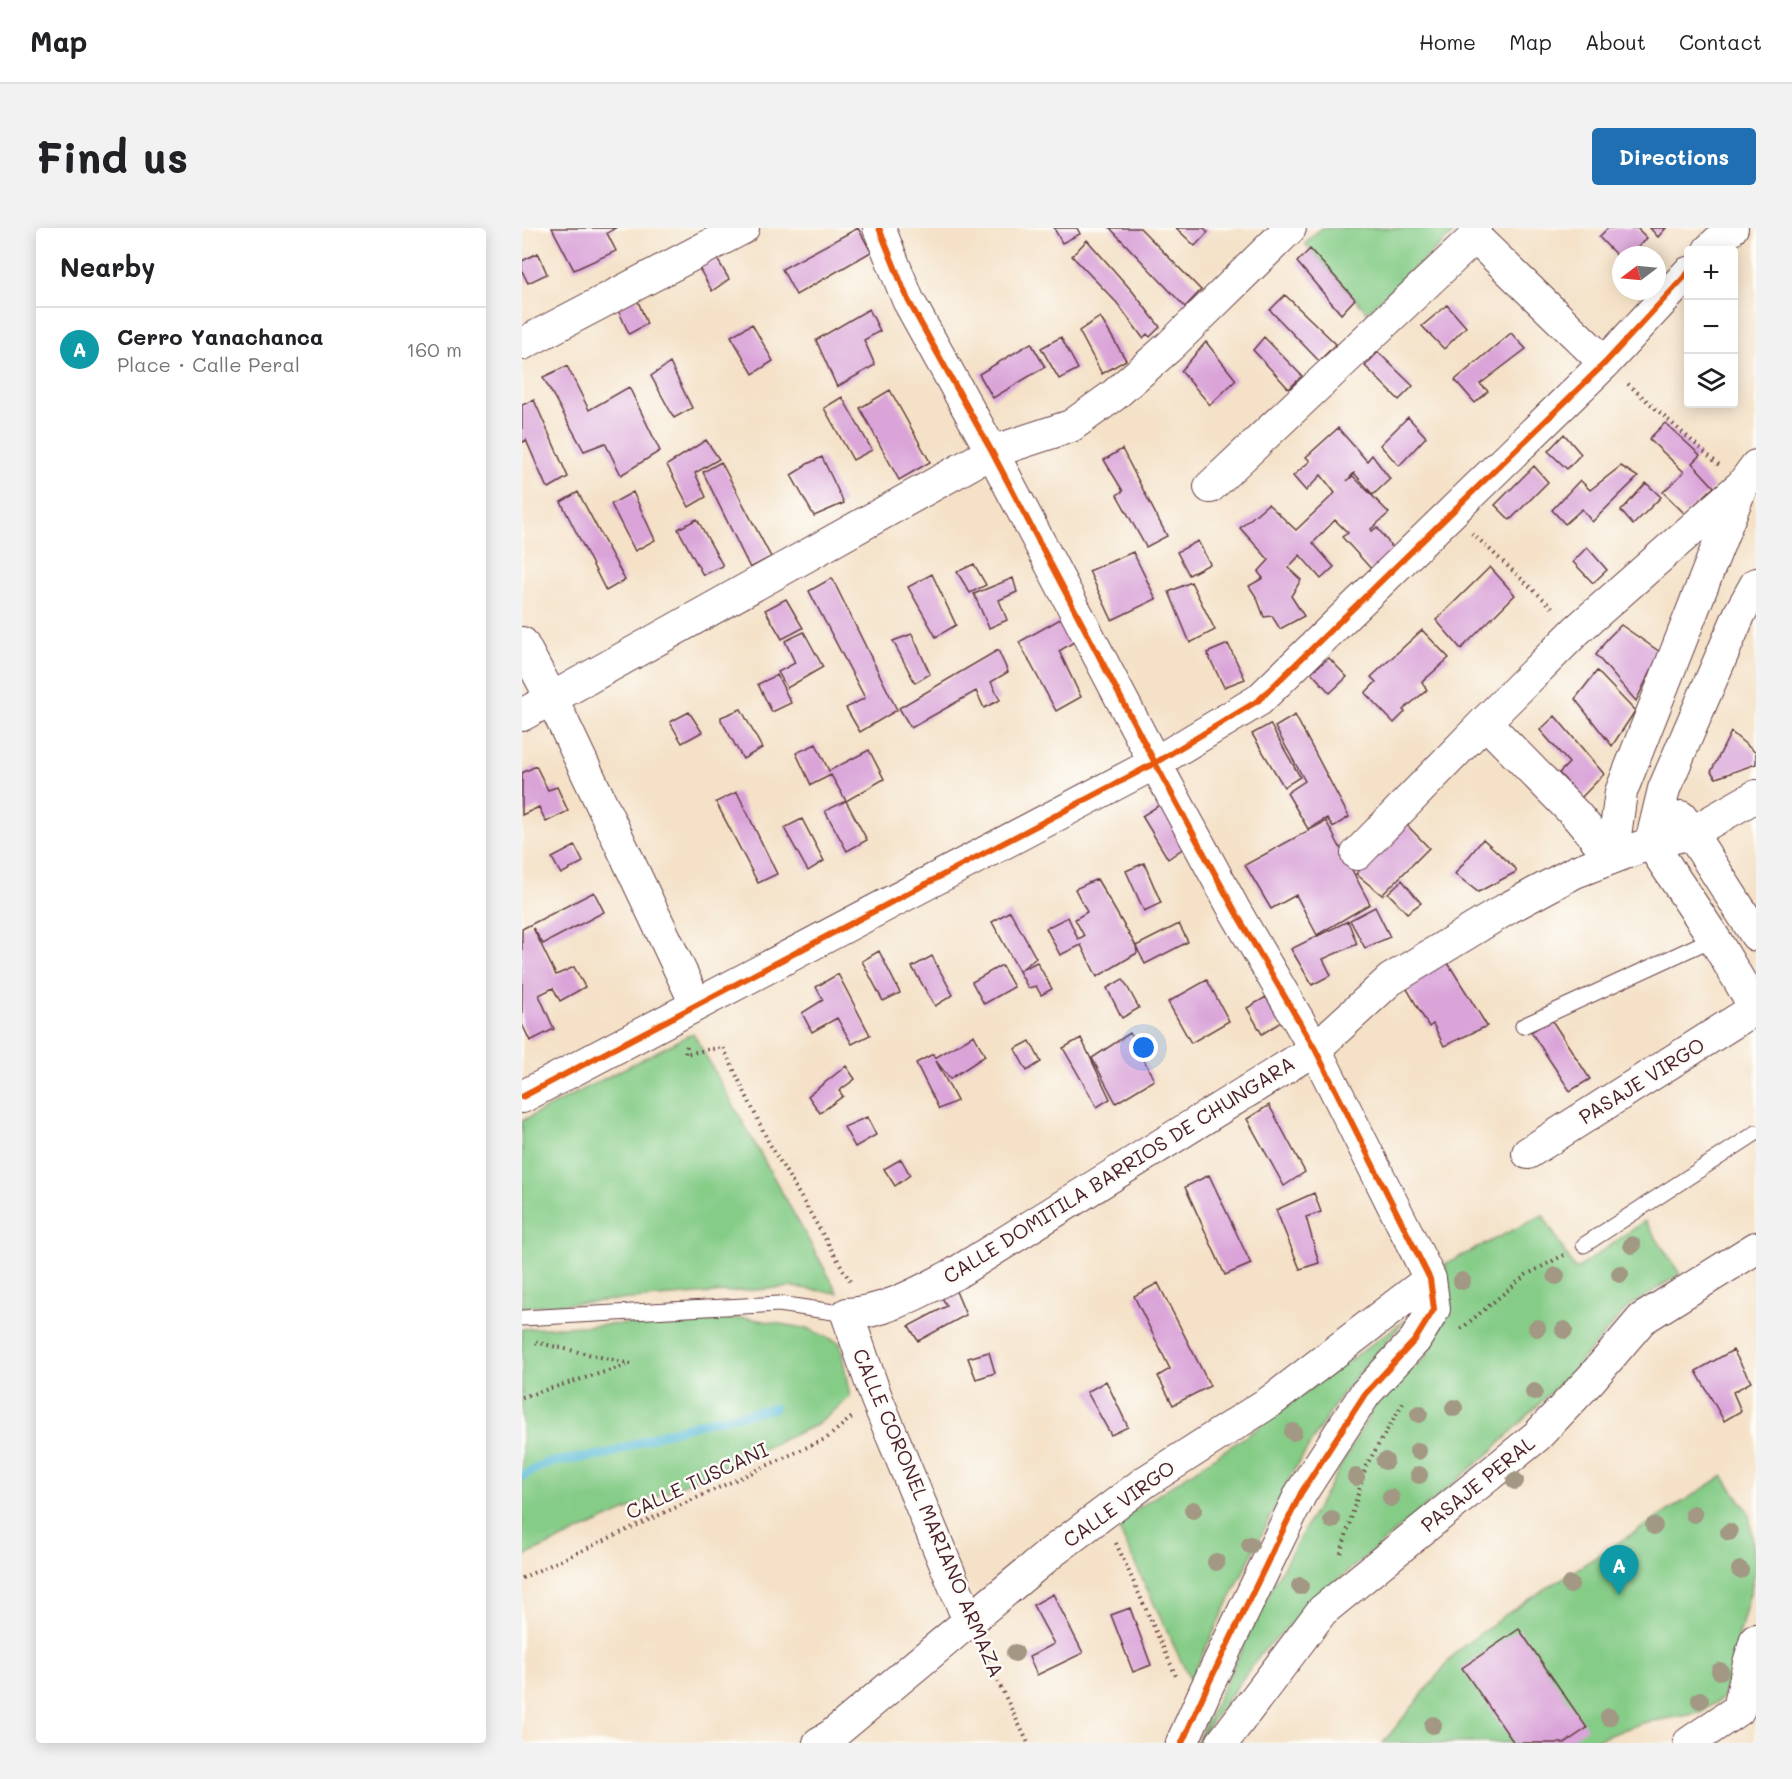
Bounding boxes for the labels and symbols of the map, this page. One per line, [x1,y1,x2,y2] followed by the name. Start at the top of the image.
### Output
[1612,246,1666,300] north arrow
[1574,1031,1709,1129] street label: PASAJE VIRGO
[1129,1033,1158,1062] your location
[938,1050,1299,1289] street label: CALLE DOMITILA BARRIOS DE CHUNGARA
[848,1344,1010,1681] street label: CALLE CORONEL MARIANO ARMAZA
[1415,1429,1540,1537] street label: PASAJE PERAL
[621,1436,772,1525] street label: CALLE TUSCANI
[1057,1454,1179,1553] street label: CALLE VIRGO
[1600,1546,1638,1595] pin: A

